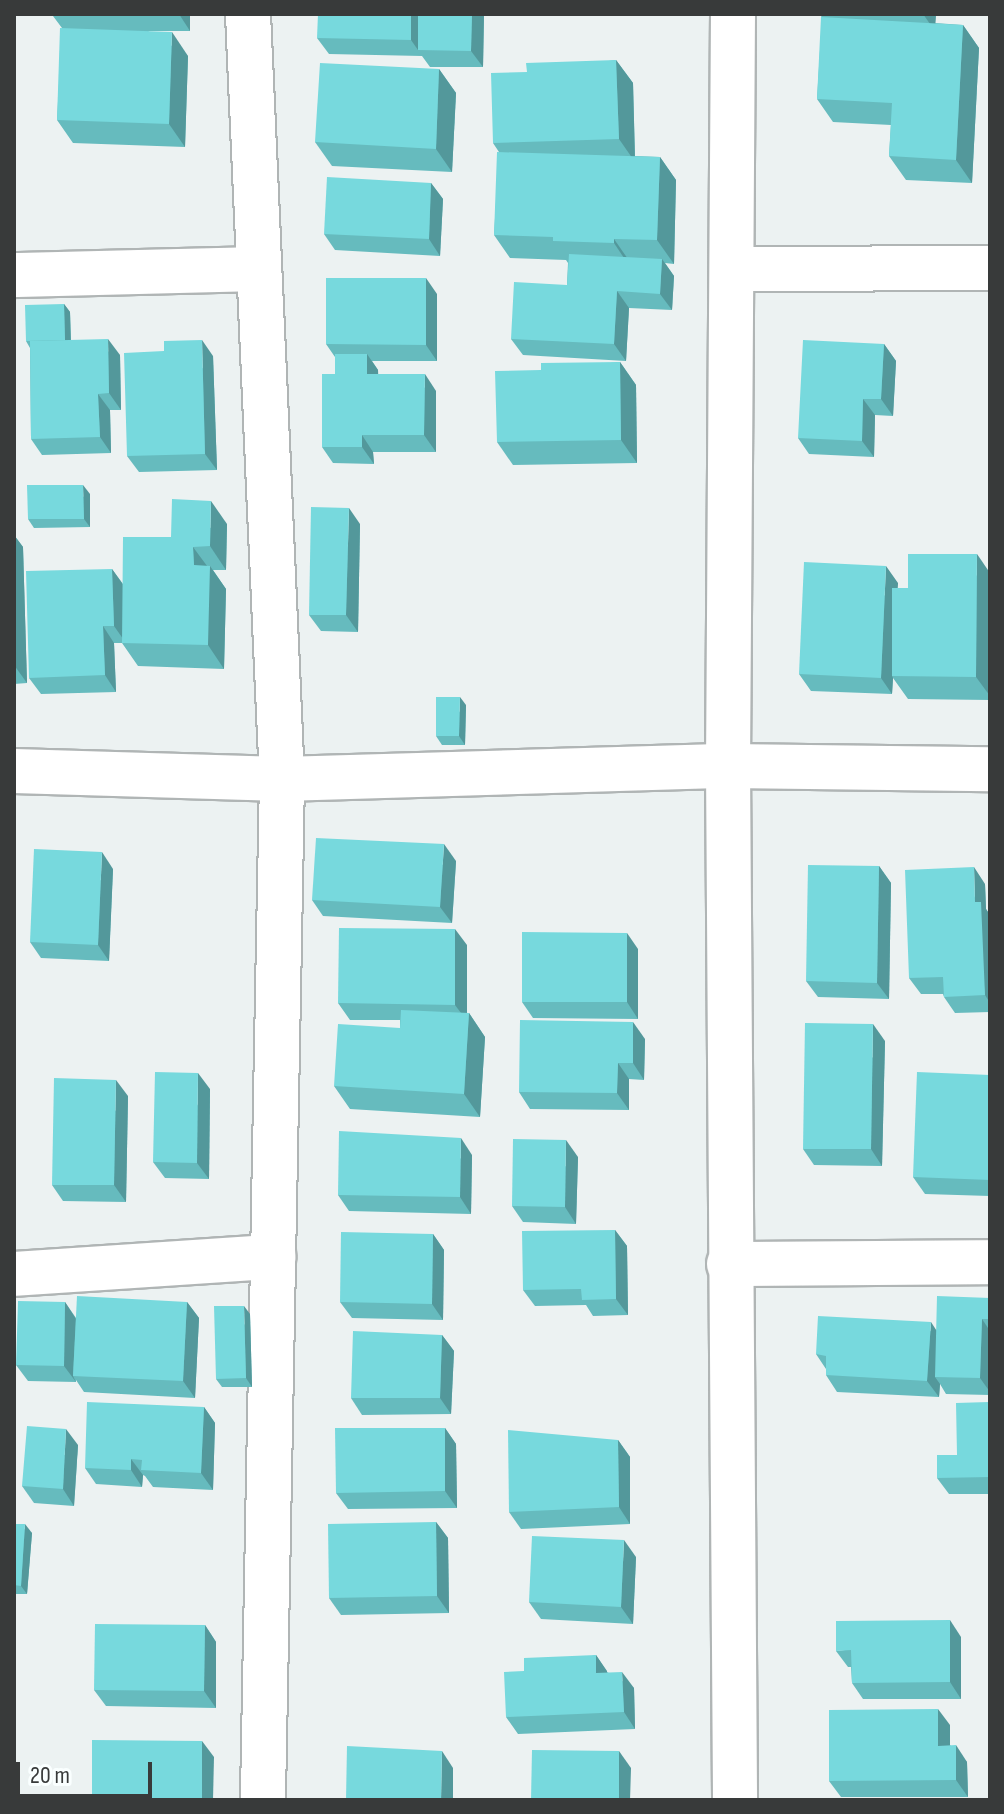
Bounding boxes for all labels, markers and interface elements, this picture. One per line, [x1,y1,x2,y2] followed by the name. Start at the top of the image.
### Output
[20,1746,156,1796] scale bar
[30,1761,70,1790] text: 20 m

